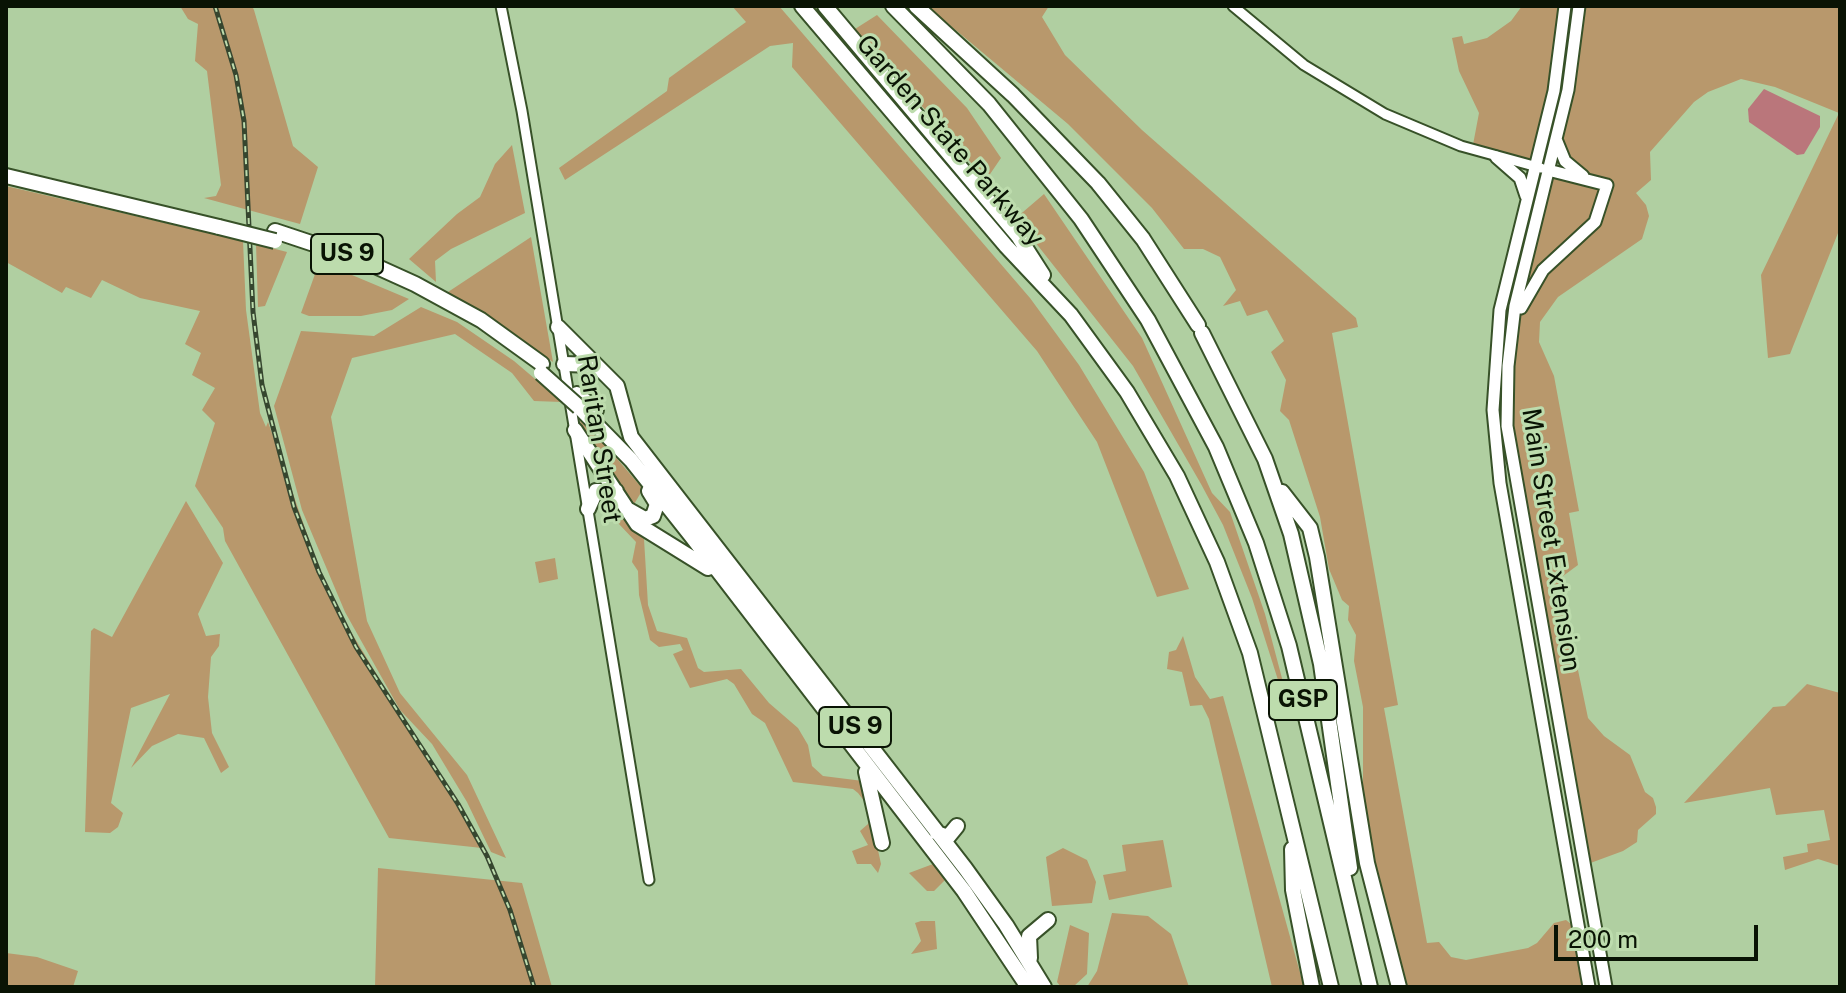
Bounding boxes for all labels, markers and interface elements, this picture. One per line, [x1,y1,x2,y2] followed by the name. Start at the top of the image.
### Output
[850,29,1050,253] street label: Garden State Parkway
[311,234,383,274] road number: US 9
[570,353,628,525] street label: Raritan Street
[1515,406,1587,674] street label: Main Street Extension
[1269,680,1337,720] road number: GSP
[819,707,891,747] road number: US 9
[1558,909,1762,959] scale bar
[1568,925,1638,953] text: 200 m

